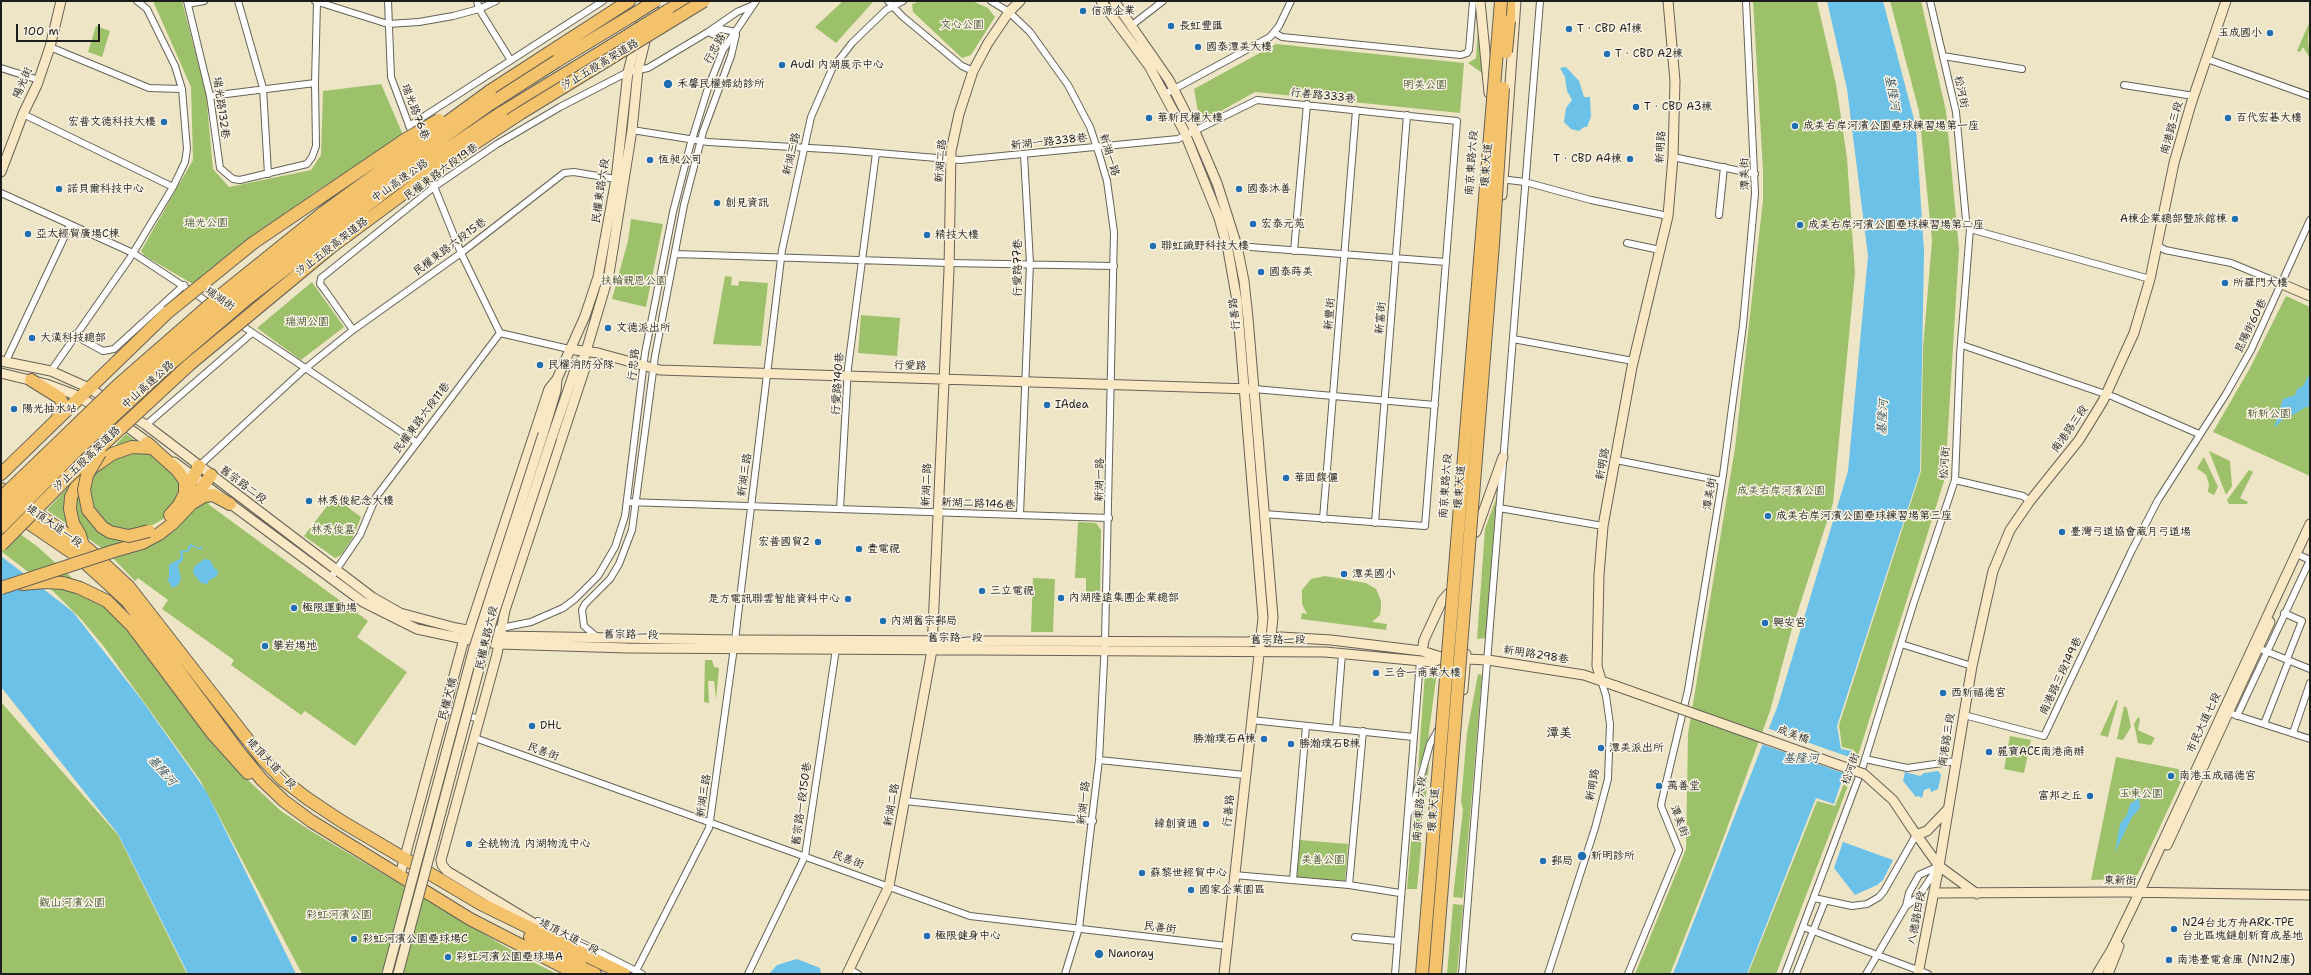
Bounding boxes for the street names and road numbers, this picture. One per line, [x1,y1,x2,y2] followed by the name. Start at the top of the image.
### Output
[701,31,729,67] street label: 行忠路
[559,37,641,93] street label: 汐止五股高架道路
[10,65,36,101] street label: 陽光街
[1951,74,1971,110] street label: 松河街
[210,76,232,140] street label: 瑞光路132巷
[398,82,432,142] street label: 瑞光路76巷
[1290,86,1356,106] street label: 行善路333巷
[2158,100,2186,156] street label: 南港路三段
[1463,130,1481,196] street label: 南京東路六段
[1654,130,1668,164] street label: 新明路
[781,131,803,177] street label: 新湖三路
[1010,131,1088,153] street label: 新湖一路338巷
[1096,132,1122,178] street label: 新湖一路
[933,139,949,183] street label: 新湖二路
[401,141,481,203] street label: 民權東路六段19巷
[1479,143,1495,187] street label: 環東大道
[369,157,431,205] street label: 中山高速公路
[590,157,612,225] street label: 民權東路六段
[1738,157,1752,191] street label: 潭美街
[293,215,371,279] street label: 汐止五股高架道路
[411,215,489,279] street label: 民權東路六段15巷
[1011,239,1025,297] street label: 行愛路77巷
[203,284,237,314] street label: 瑞湖街
[1227,297,1243,331] street label: 行善路
[1322,297,1338,331] street label: 新豐街
[2232,297,2270,355] street label: 昆陽街60巷
[1373,301,1389,335] street label: 新富街
[626,348,642,382] street label: 行忠路
[829,352,847,416] street label: 行愛路140巷
[119,358,177,412] street label: 中山高速公路
[893,359,927,373] street label: 行愛路
[391,380,453,456] street label: 民權東路六段11巷
[2049,403,2091,455] street label: 南港路三段
[51,424,123,494] street label: 汐止五股高架道路
[1937,446,1953,480] street label: 松河街
[1593,447,1613,481] street label: 新明路
[735,452,755,498] street label: 新湖三路
[1437,453,1455,519] street label: 南京東路六段
[1093,458,1107,502] street label: 新湖一路
[217,463,269,507] street label: 舊宗路二段
[920,463,934,507] street label: 新湖二路
[1452,465,1468,509] street label: 環東大道
[1701,477,1719,511] street label: 潭美街
[941,496,1015,512] street label: 新湖二路146巷
[23,502,85,550] street label: 堤頂大道一段
[473,604,501,672] street label: 民權東路六段
[603,628,659,642] street label: 舊宗路一段
[928,631,982,645] street label: 舊宗路一段
[1251,633,1305,647] street label: 舊宗路一段
[2037,635,2085,717] street label: 南港路三段149巷
[1502,643,1570,667] street label: 新明路298巷
[436,676,460,722] street label: 民權大橋
[2184,690,2224,756] street label: 市民大道七段
[1936,712,1958,768] street label: 南港路三段
[1775,723,1811,747] street label: 成美橋
[243,736,299,792] street label: 堤頂大道一段
[525,740,561,764] street label: 民善街
[1839,751,1863,787] street label: 松河街
[790,761,814,847] street label: 舊宗路一段150巷
[1584,768,1602,802] street label: 新明路
[694,773,714,819] street label: 新湖三路
[1411,776,1429,842] street label: 南京東路六段
[1075,780,1093,826] street label: 新湖一路
[882,782,902,828] street label: 新湖二路
[1426,788,1442,832] street label: 環東大道
[1221,794,1237,828] street label: 行善路
[1667,803,1691,839] street label: 潭美街
[830,848,866,872] street label: 民善街
[2103,874,2137,888] street label: 東新街
[1905,890,1929,946] street label: 八德路四段
[537,916,601,958] street label: 堤頂大道一段
[1143,919,1177,937] street label: 民善街

